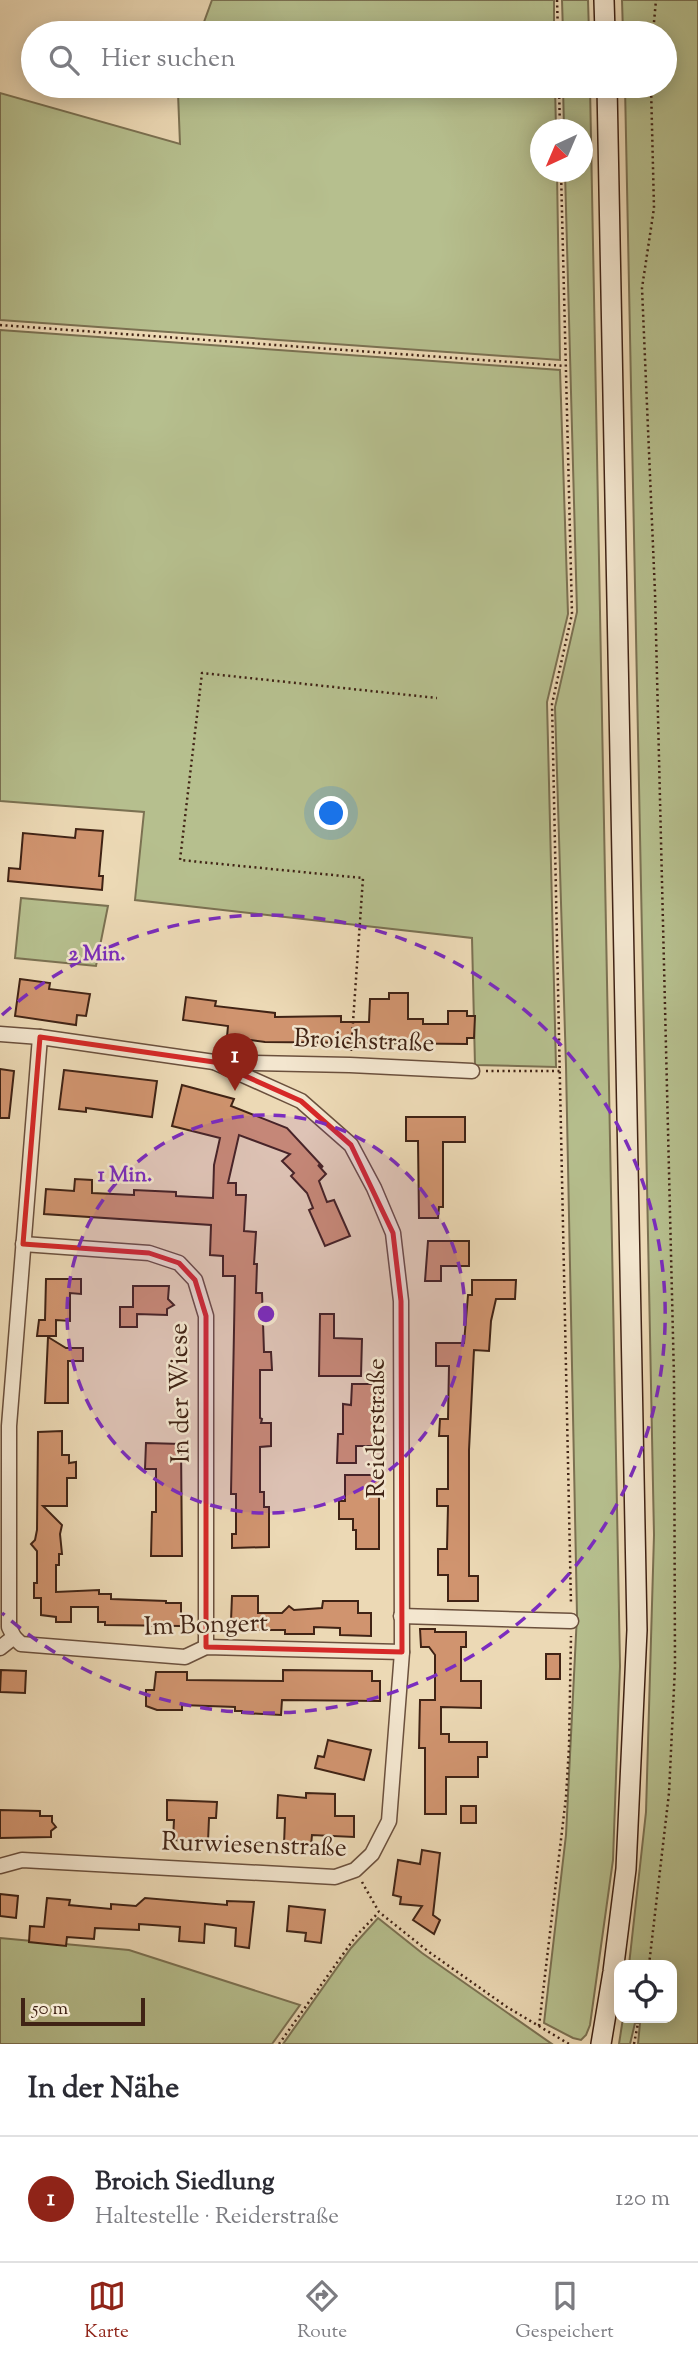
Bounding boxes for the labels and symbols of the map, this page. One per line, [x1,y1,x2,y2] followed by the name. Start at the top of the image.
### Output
[530,119,593,182] north arrow
[314,796,348,830] your location
[68,940,126,970] text: 2 Min.
[293,1021,435,1063] street label: Broichstraße
[212,1033,258,1091] pin: 1
[98,1161,152,1191] text: 1 Min.
[254,1302,278,1326] centre of rings
[161,1323,201,1463] street label: In der Wiese
[359,1358,396,1498] street label: Reiderstraße
[143,1605,269,1647] street label: Im Bongert
[160,1824,348,1868] street label: Rurwiesenstraße
[21,1995,145,2027] scale bar

